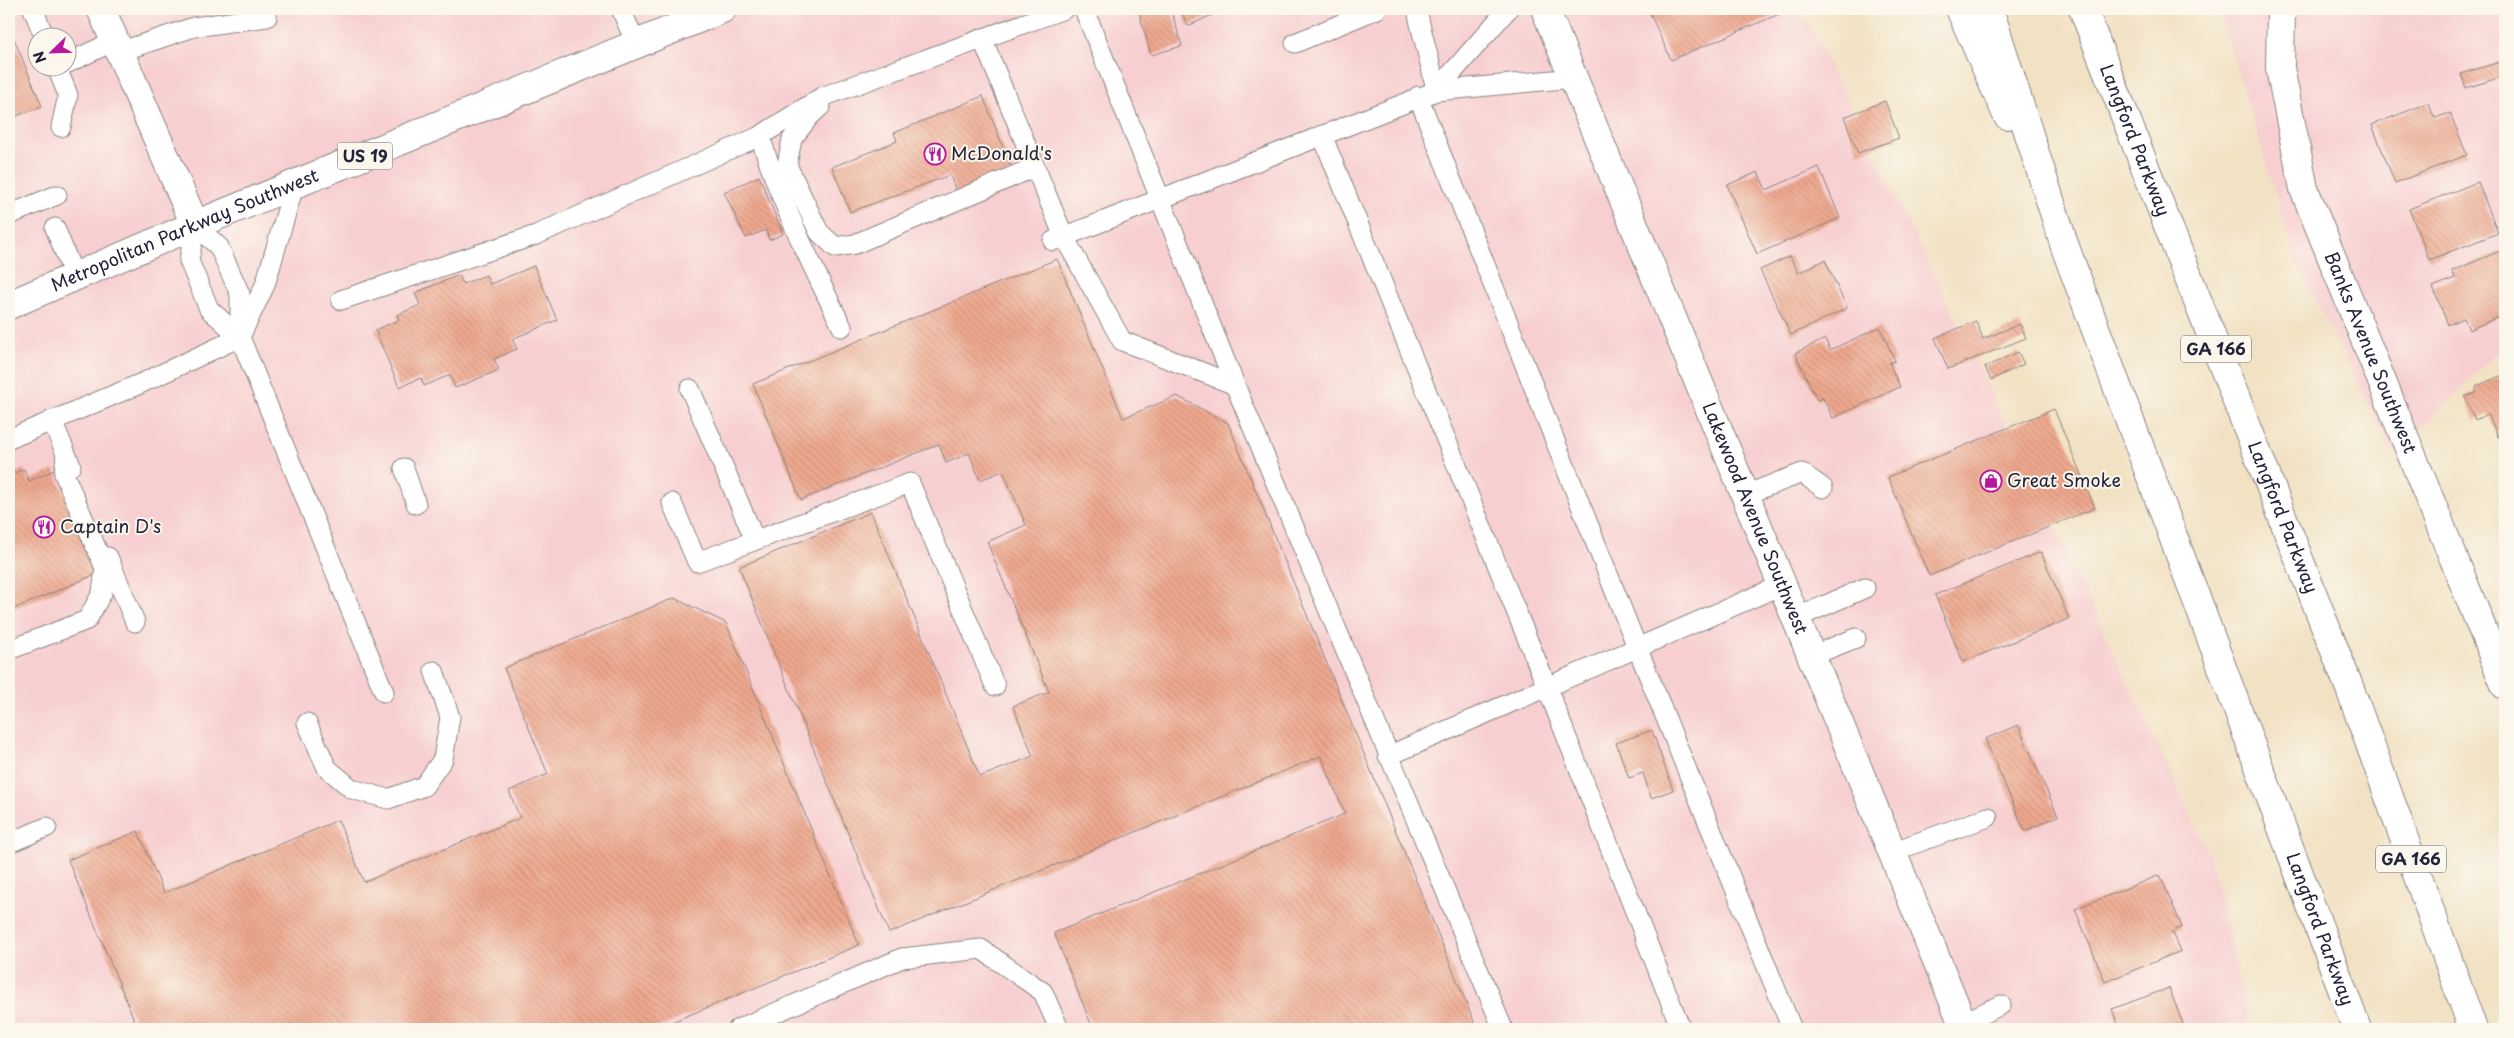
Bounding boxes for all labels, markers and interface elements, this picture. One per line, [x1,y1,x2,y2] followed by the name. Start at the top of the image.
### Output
[28,28,78,78] north arrow
[28,48,51,66] text: N
[2094,60,2178,220] street label: Langford Parkway
[951,139,1052,166] place label: McDonald's
[338,142,392,170] road number: US 19
[923,142,947,166] restaurant icon: McDonald's
[46,161,322,297] street label: Metropolitan Parkway Southwest
[2319,247,2425,457] street label: Banks Avenue Southwest
[2181,336,2251,362] road number: GA 166
[1696,398,1816,638] street label: Lakewood Avenue Southwest
[2242,437,2326,597] street label: Langford Parkway
[2007,466,2121,493] place label: Great Smoke
[1979,469,2003,493] shop icon: Great Smoke
[60,512,161,539] place label: Captain D's
[32,515,56,539] restaurant icon: Captain D's
[2376,846,2446,872] road number: GA 166
[2280,849,2362,1009] street label: Langford Parkway

